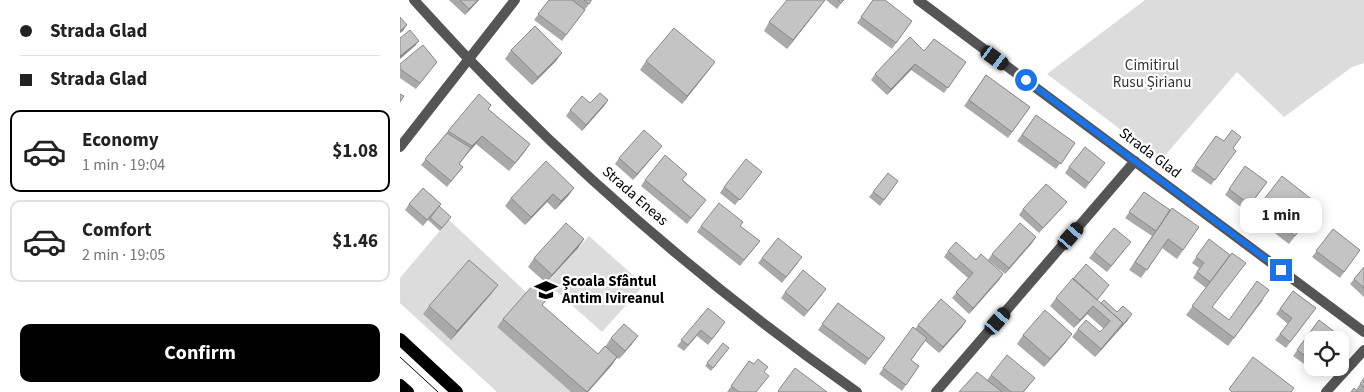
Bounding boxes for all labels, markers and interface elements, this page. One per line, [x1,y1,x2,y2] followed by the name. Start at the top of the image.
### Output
[50,18,148,45] text: Strada Glad
[978,43,1011,73] car
[1113,55,1191,93] park label: Cimitirul Rusu Șirianu
[50,66,148,93] text: Strada Glad
[1015,69,1037,91] route start
[1115,123,1185,183] street label: Strada Glad
[82,127,159,154] text: Economy
[22,129,67,174] icon: car
[332,138,378,165] text: $1.08
[82,154,165,176] text: 1 min · 19:04
[597,161,673,231] street label: Strada Eneas
[1240,198,1322,232] callout: 1 min
[1262,204,1300,226] text: 1 min
[82,217,152,244] text: Comfort
[22,219,67,264] icon: car
[1055,220,1086,252] car
[332,228,378,255] text: $1.46
[82,244,165,266] text: 2 min · 19:05
[1270,259,1292,281] route end
[561,271,665,309] place label: Școala Sfântul Antim Ivireanul
[533,277,559,303] school or university icon: Școala Sfântul Antim Ivireanul
[982,305,1013,337] car
[20,324,380,382] button: Confirm
[1304,331,1349,376] map controls
[1304,331,1349,376] button: locate

